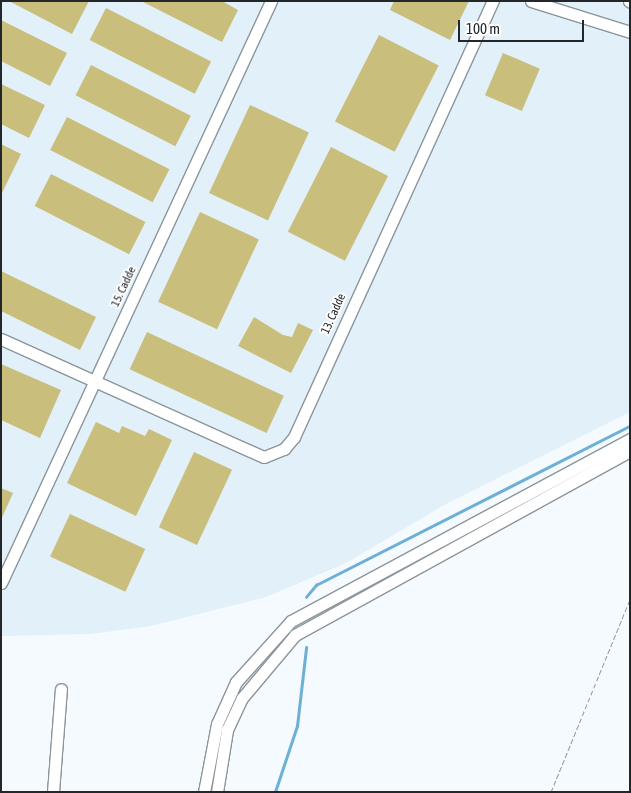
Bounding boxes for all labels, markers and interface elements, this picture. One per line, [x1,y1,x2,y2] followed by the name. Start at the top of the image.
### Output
[461,10,587,42] scale bar
[466,20,500,37] text: 100 m
[108,265,140,309] street label: 15. Cadde
[319,291,349,337] street label: 13. Cadde

